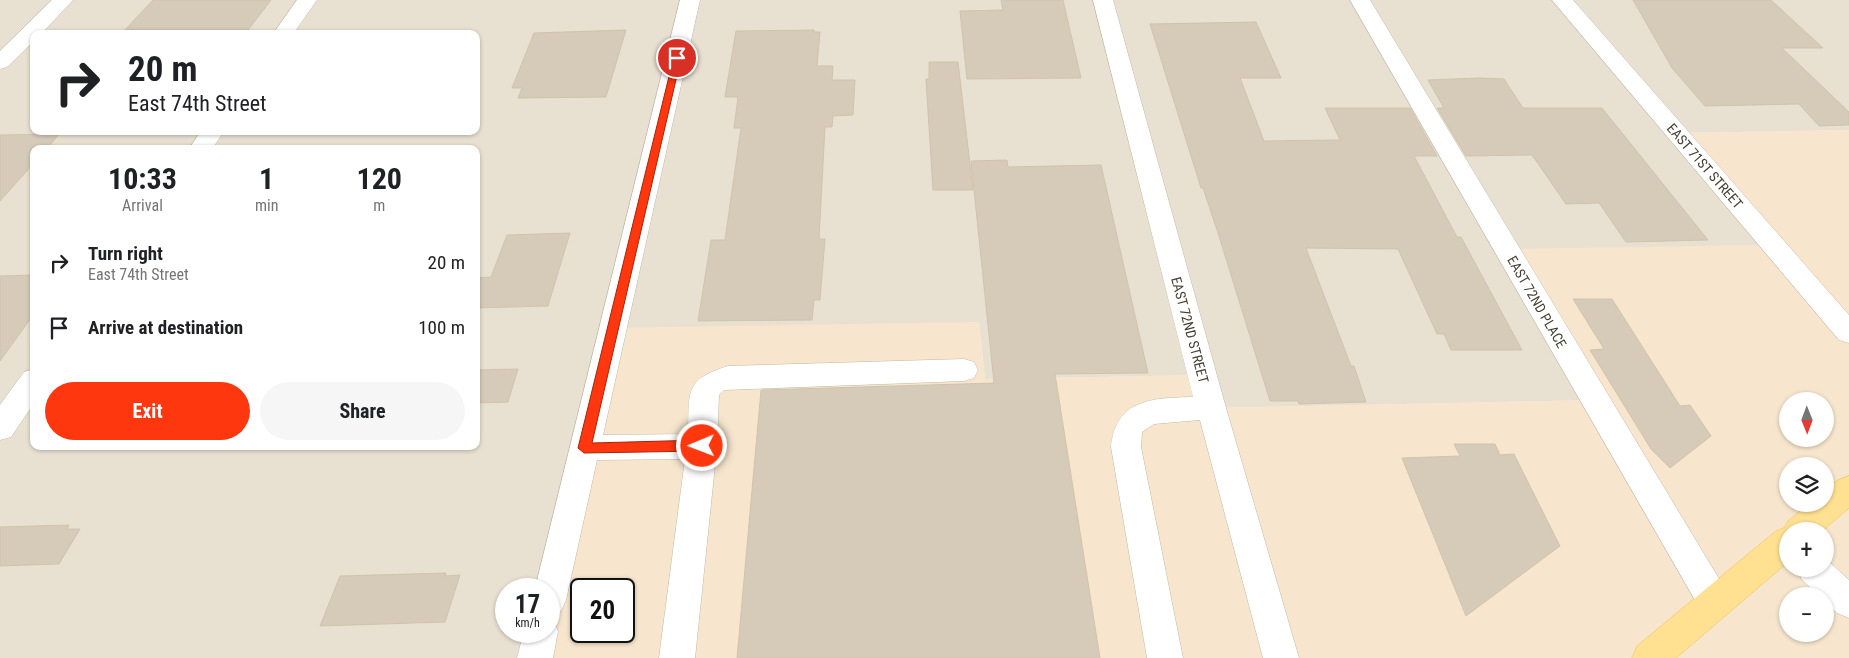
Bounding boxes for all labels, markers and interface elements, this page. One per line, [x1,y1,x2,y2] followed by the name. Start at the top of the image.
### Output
[656,37,698,79] pin
[663,44,691,72] icon: arrive
[128,49,197,90] text: 20 m
[45,50,110,115] icon: right
[128,91,267,116] text: East 74th Street
[1664,120,1746,212] street label: EAST 71ST STREET
[108,161,177,196] text: 10:33
[259,161,274,196] text: 1
[356,161,402,196] text: 120
[122,196,163,215] text: Arrival
[255,196,278,215] text: min
[373,196,385,215] text: m
[88,242,163,265] text: Turn right
[45,249,73,277] icon: right
[428,251,465,274] text: 20 m
[1504,253,1570,351] street label: EAST 72ND PLACE
[88,265,189,284] text: East 74th Street
[1168,275,1212,385] street label: EAST 72ND STREET
[45,314,73,342] icon: arrive
[88,316,243,339] text: Arrive at destination
[418,316,465,339] text: 100 m
[45,382,250,440] button: Exit
[260,382,465,440] button: Share
[1779,392,1834,448] north arrow
[1779,392,1834,642] map controls
[675,419,727,471] position arrow
[1779,457,1834,512] button: layers
[1779,522,1834,577] button: +
[570,578,635,643] speed limit sign: 20
[1779,587,1834,642] button: −
[515,590,540,619] text: 17
[515,616,540,630] text: km/h

